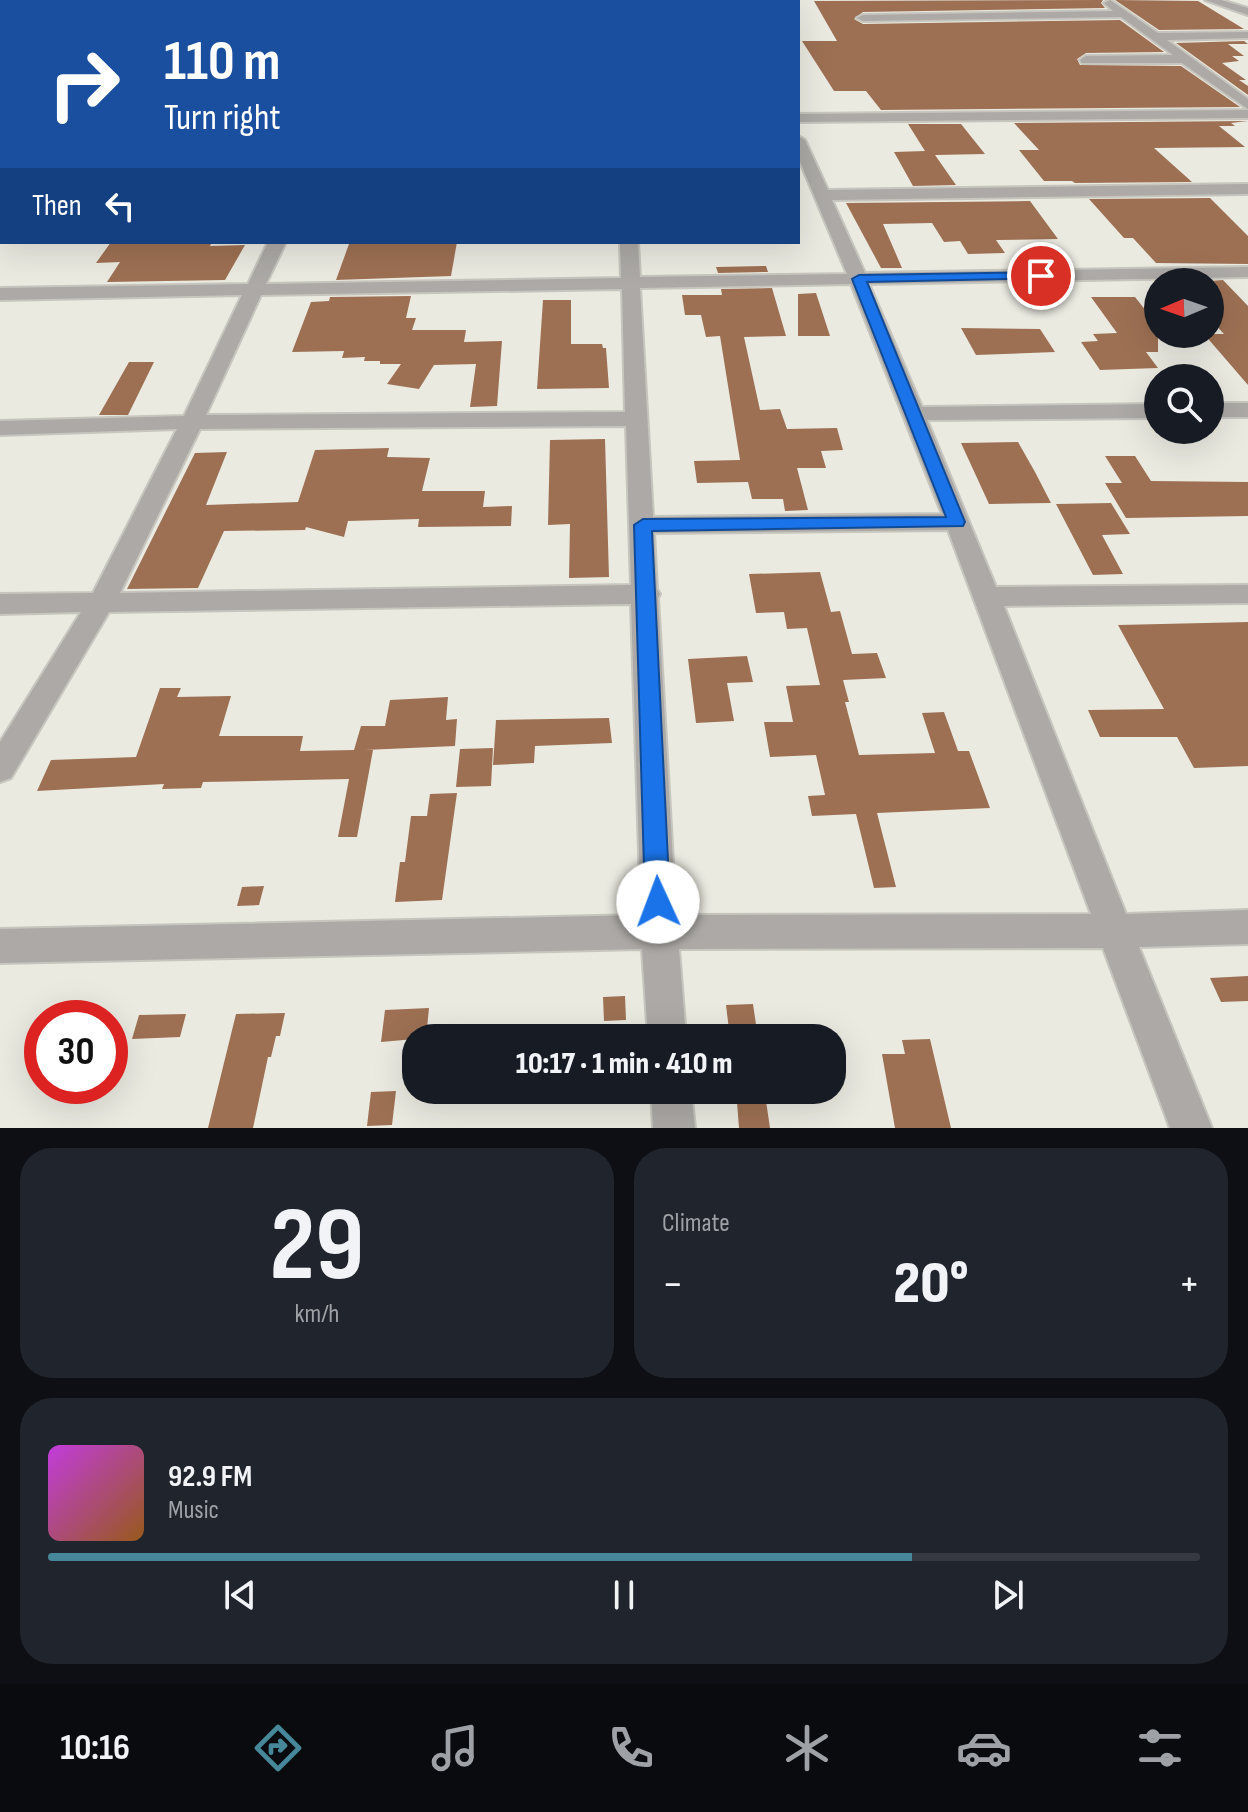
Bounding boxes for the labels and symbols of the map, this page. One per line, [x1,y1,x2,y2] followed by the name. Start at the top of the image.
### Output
[1007,242,1075,310] pin
[1144,268,1224,348] north arrow
[616,860,700,944] position arrow
[24,1000,128,1104] speed limit sign: 30

